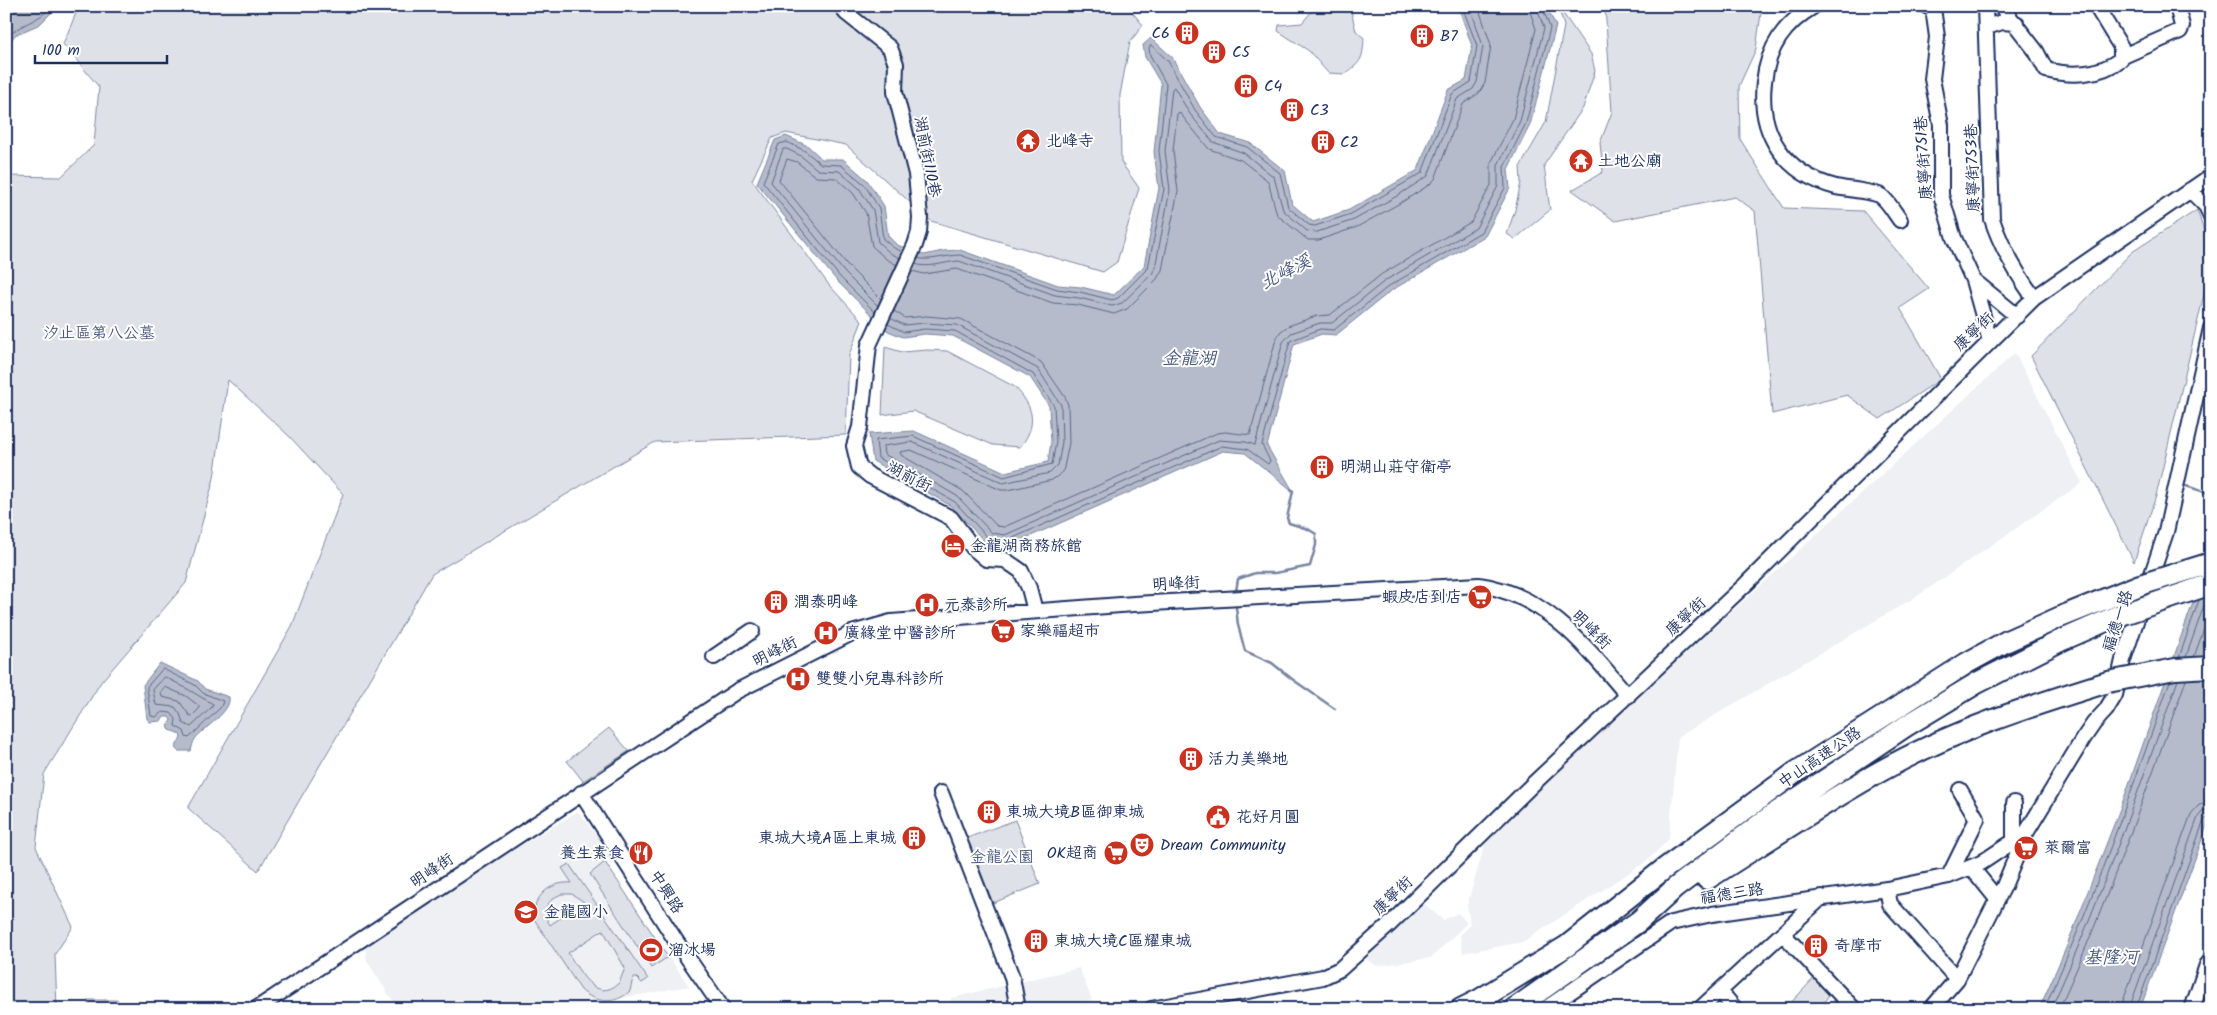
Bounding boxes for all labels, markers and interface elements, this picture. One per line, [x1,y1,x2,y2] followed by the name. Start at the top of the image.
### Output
[1174,20,1200,46] building icon: C6
[1152,21,1170,46] place label: C6
[1409,23,1435,49] building icon: B7
[1440,24,1458,49] place label: B7
[35,32,168,64] scale bar
[42,39,80,63] text: 100 m
[1201,39,1227,65] building icon: C5
[1232,40,1252,65] place label: C5
[1233,73,1259,99] building icon: C4
[1264,74,1283,99] place label: C4
[1279,97,1305,123] building icon: C3
[1310,98,1329,123] place label: C3
[907,114,947,200] street label: 湖前街110巷
[1909,115,1939,201] street label: 康寧街751巷
[1959,123,1987,213] street label: 康寧街753巷
[1015,128,1041,154] temple icon: 北峰寺
[1046,129,1094,154] place label: 北峰寺
[1310,129,1336,155] building icon: C2
[1340,130,1359,155] place label: C2
[1568,148,1594,174] temple icon: 土地公廟
[1598,149,1662,174] place label: 土地公廟
[1255,247,1318,298] water label: 北峰溪
[1948,306,2000,358] street label: 康寧街
[43,321,155,346] park label: 汐止區第八公墓
[1162,345,1218,374] water label: 金龍湖
[1309,454,1335,480] building icon: 明湖山莊守衛亭
[882,455,936,499] street label: 湖前街
[1340,455,1452,480] place label: 明湖山莊守衛亭
[940,533,966,559] hotel icon: 金龍湖商務旅館
[970,534,1082,559] place label: 金龍湖商務旅館
[1151,570,1201,598] street label: 明峰街
[1467,584,1493,610] supermarket icon: 蝦皮店到店
[1382,585,1462,610] place label: 蝦皮店到店
[2096,587,2140,655] street label: 福德一路
[763,589,789,615] building icon: 潤泰明峰
[794,590,858,615] place label: 潤泰明峰
[1660,591,1712,643] street label: 康寧街
[914,592,940,618] hospital icon: 元泰診所
[944,593,1008,618] place label: 元泰診所
[1565,604,1617,656] street label: 明峰街
[990,618,1016,644] supermarket icon: 家樂福超市
[1020,619,1100,644] place label: 家樂福超市
[813,620,839,646] hospital icon: 廣緣堂中醫診所
[844,621,956,646] place label: 廣緣堂中醫診所
[748,630,802,674] street label: 明峰街
[785,666,811,692] hospital icon: 雙雙小兒專科診所
[816,667,944,692] place label: 雙雙小兒專科診所
[1773,721,1867,795] street label: 中山高速公路
[1178,746,1204,772] building icon: 活力美樂地
[1208,747,1288,772] place label: 活力美樂地
[976,799,1002,825] building icon: 東城大境B區御東城
[1006,800,1144,825] place label: 東城大境B區御東城
[1205,804,1231,830] public building icon: 花好月圓
[1236,805,1300,830] place label: 花好月圓
[901,825,927,851] building icon: 東城大境A區上東城
[758,826,896,851] place label: 東城大境A區上東城
[1129,832,1155,858] theatre icon: Dream Community
[1160,833,1286,858] place label: Dream Community
[2013,835,2039,861] supermarket icon: 萊爾富
[2044,836,2092,861] place label: 萊爾富
[628,840,654,866] restaurant icon: 養生素食
[1103,840,1129,866] supermarket icon: OK超商
[560,841,624,866] place label: 養生素食
[1047,841,1098,866] place label: OK超商
[970,845,1034,870] park label: 金龍公園
[405,847,459,895] street label: 明峰街
[642,865,690,919] street label: 中興路
[1367,870,1419,922] street label: 康寧街
[1698,877,1766,911] street label: 福德三路
[513,899,539,925] school or university icon: 金龍國小
[544,900,608,925] place label: 金龍國小
[1023,928,1049,954] building icon: 東城大境C區耀東城
[1054,929,1192,954] place label: 東城大境C區耀東城
[1803,933,1829,959] building icon: 奇摩市
[1834,934,1882,959] place label: 奇摩市
[638,937,664,963] sports icon: 溜冰場
[668,938,716,963] place label: 溜冰場
[2084,944,2141,973] water label: 基隆河

